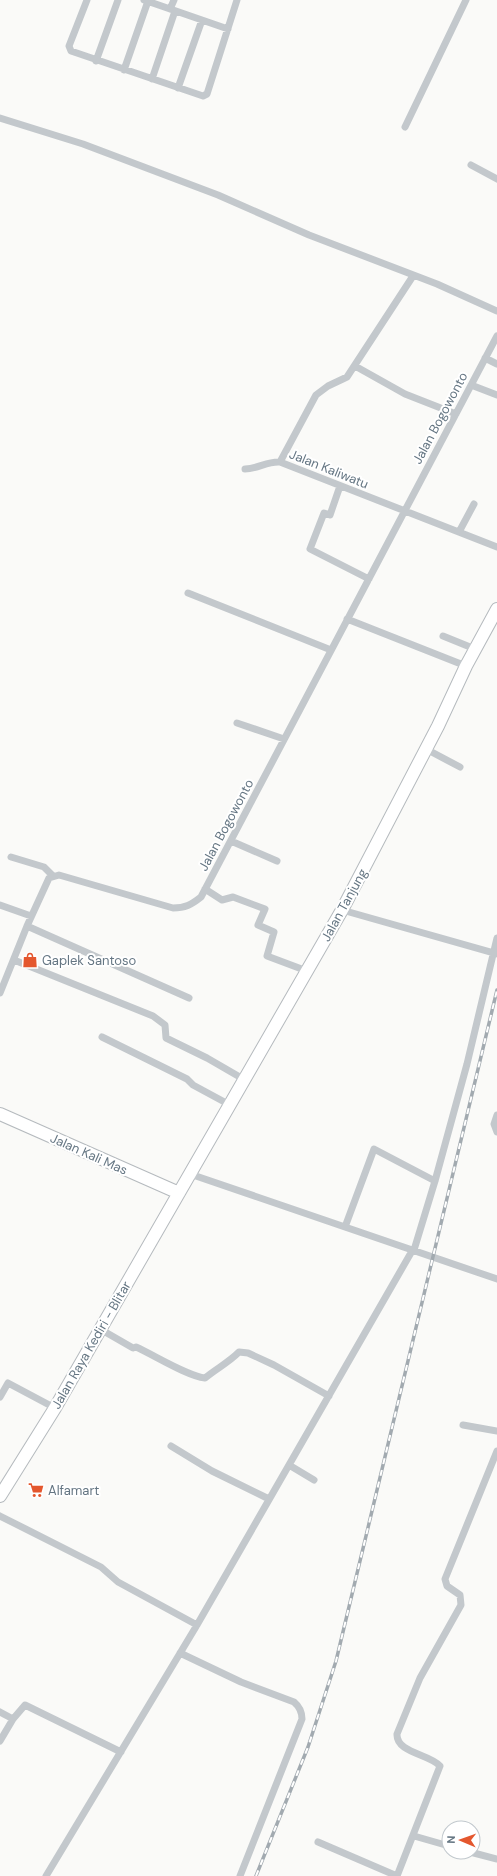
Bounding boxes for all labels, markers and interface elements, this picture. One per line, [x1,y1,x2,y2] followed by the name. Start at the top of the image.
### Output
[409,369,472,467] street label: Jalan Bogowonto
[287,445,371,493] street label: Jalan Kaliwatu
[195,776,258,874] street label: Jalan Bogowonto
[317,866,371,944] street label: Jalan Tanjung
[21,951,39,969] shop icon: Gaplek Santoso
[42,952,137,969] place label: Gaplek Santoso
[48,1129,130,1179] street label: Jalan Kali Mas
[47,1278,135,1412] street label: Jalan Raya Kediri - Blitar
[27,1481,45,1499] supermarket icon: Alfamart
[48,1482,99,1499] place label: Alfamart
[441,1820,481,1860] north arrow
[444,1835,458,1844] text: N

